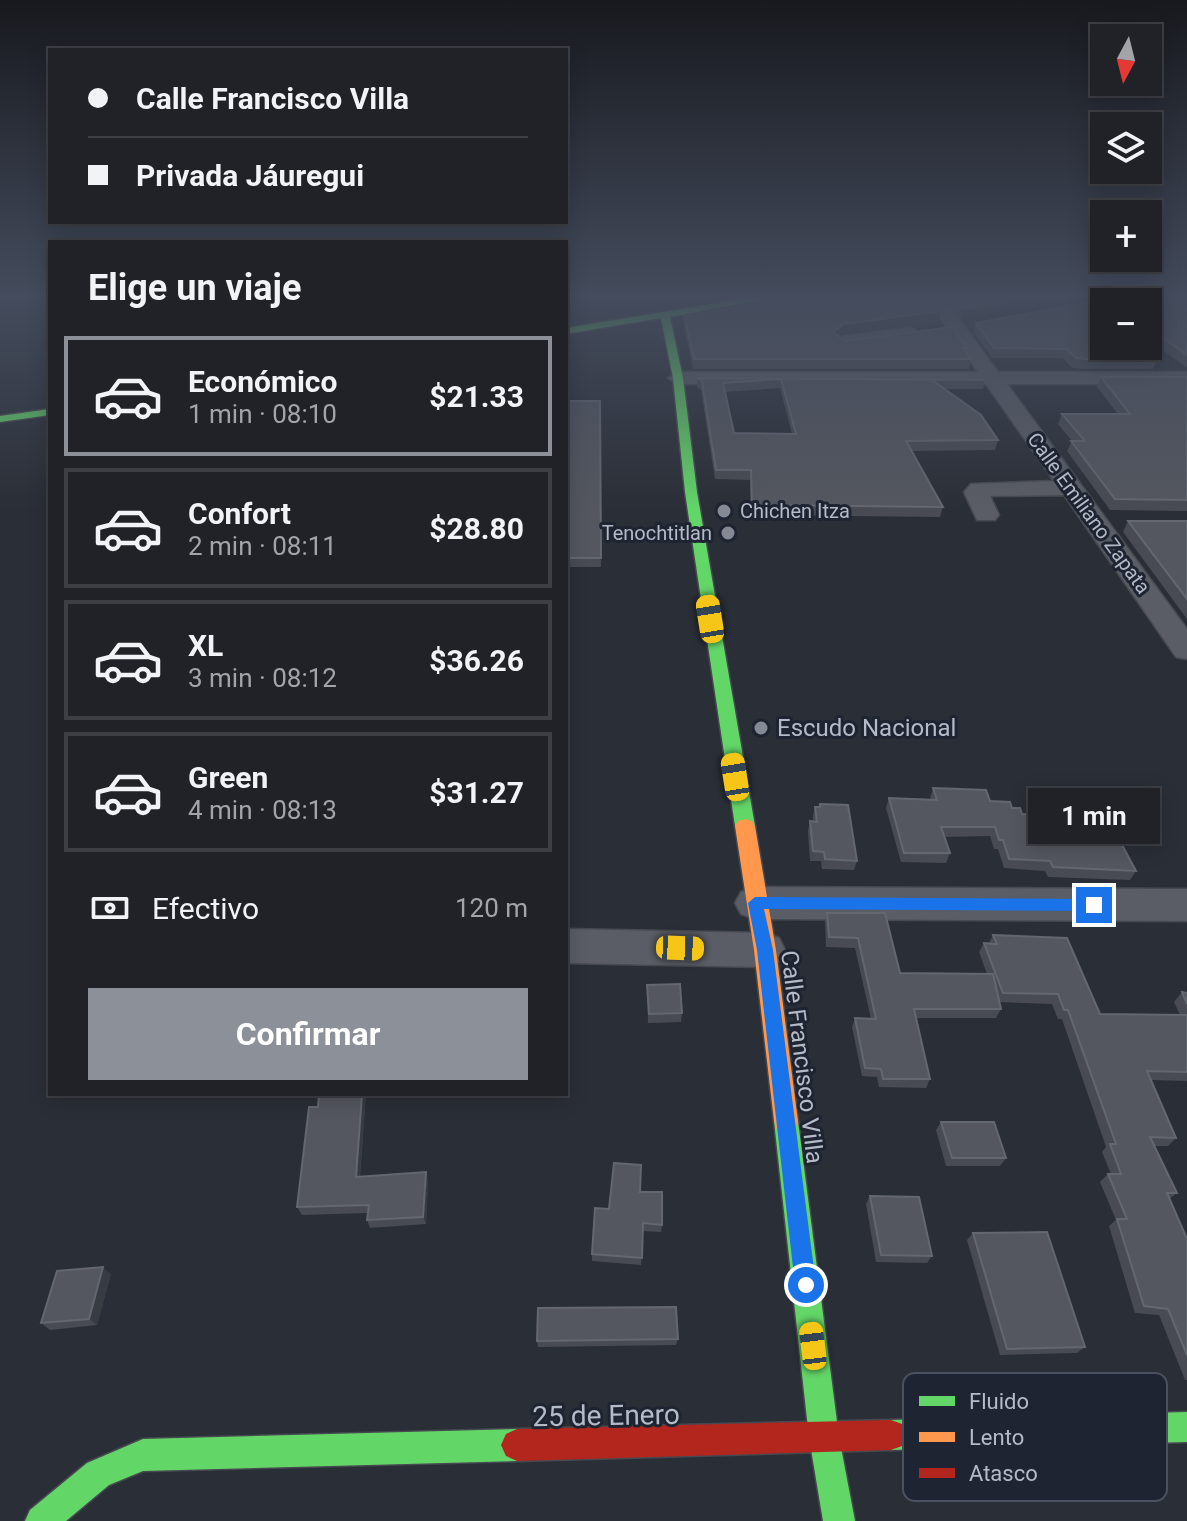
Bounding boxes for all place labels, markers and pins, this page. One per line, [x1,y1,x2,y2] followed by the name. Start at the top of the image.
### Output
[740,499,850,523] place label: Chichen Itza
[715,502,733,520] marker: Chichen Itza
[602,521,712,545] place label: Tenochtitlan
[719,524,737,542] marker: Tenochtitlan
[777,714,956,742] place label: Escudo Nacional
[752,719,770,737] marker: Escudo Nacional

